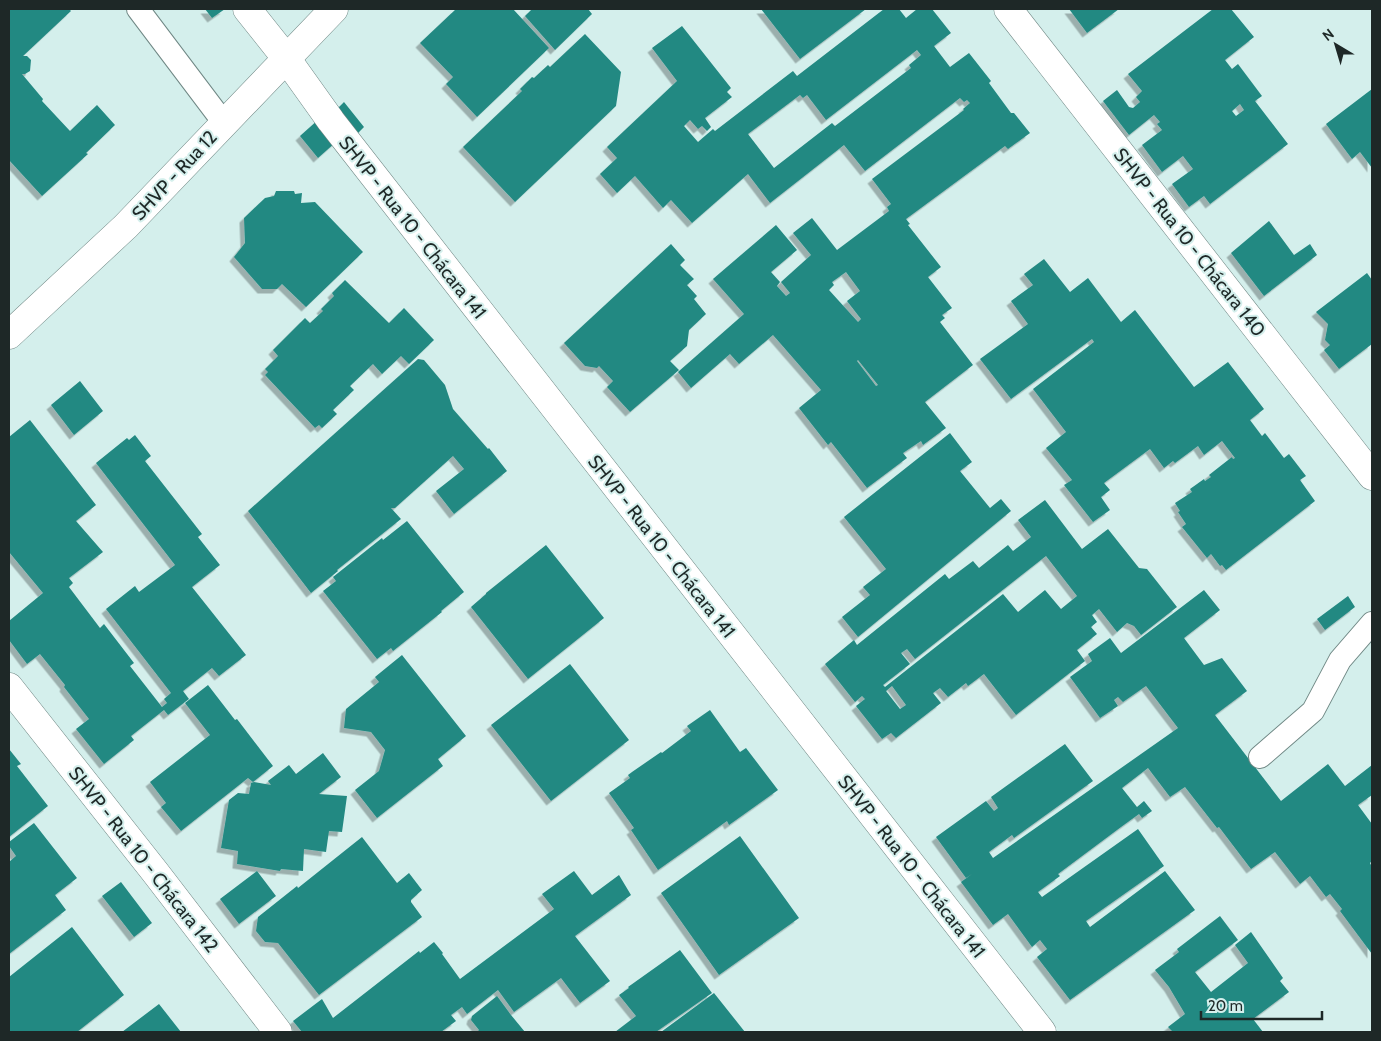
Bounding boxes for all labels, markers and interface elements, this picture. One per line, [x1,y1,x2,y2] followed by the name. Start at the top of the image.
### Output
[1311,20,1361,70] north arrow
[1319,25,1337,45] text: N
[127,126,222,225] street label: SHVP - Rua 12
[334,131,491,323] street label: SHVP - Rua 10 - Chácara 141
[1109,144,1270,341] street label: SHVP - Rua 10 - Chácara 140
[583,450,740,642] street label: SHVP - Rua 10 - Chácara 141
[64,762,223,957] street label: SHVP - Rua 10 - Chácara 142
[833,770,990,962] street label: SHVP - Rua 10 - Chácara 141
[1201,988,1322,1020] scale bar
[1208,997,1243,1015] text: 20 m

